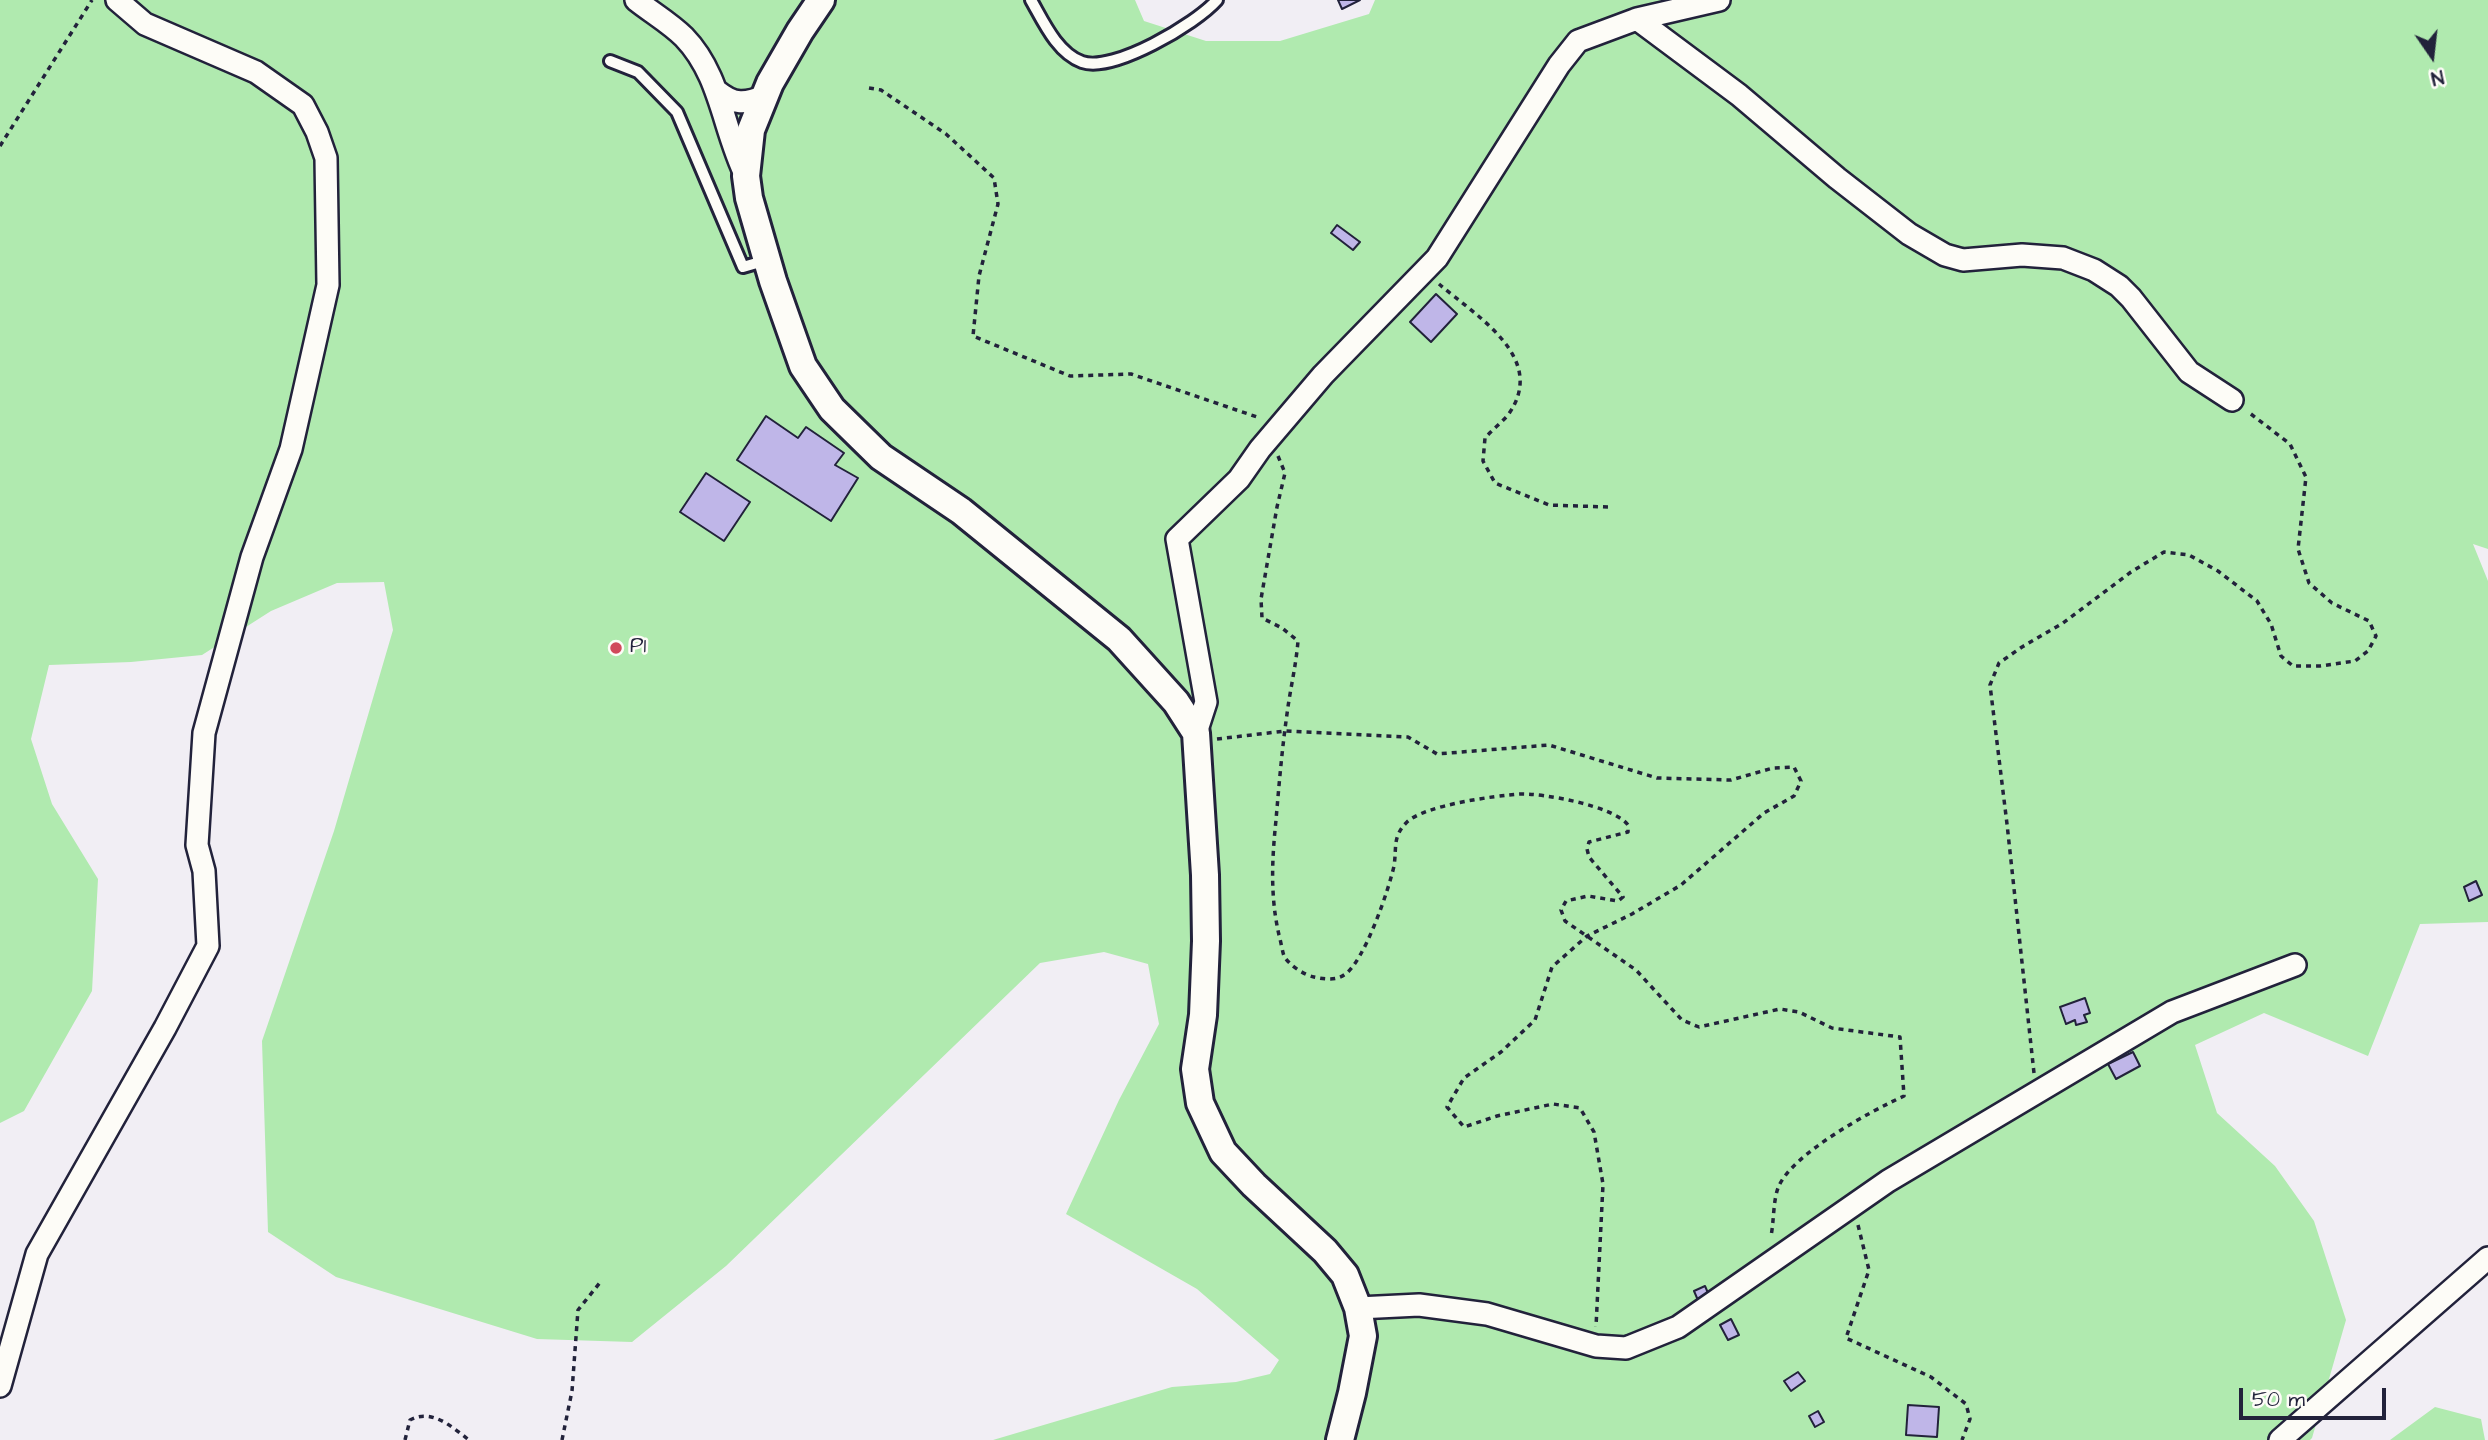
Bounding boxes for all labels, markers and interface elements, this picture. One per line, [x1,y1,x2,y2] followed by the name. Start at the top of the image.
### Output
[2397,21,2467,91] north arrow
[2428,62,2446,91] text: N
[630,635,646,661] place label: P1
[608,640,624,656] marker: P1
[2243,1374,2390,1418] scale bar
[2252,1385,2305,1414] text: 50 m

